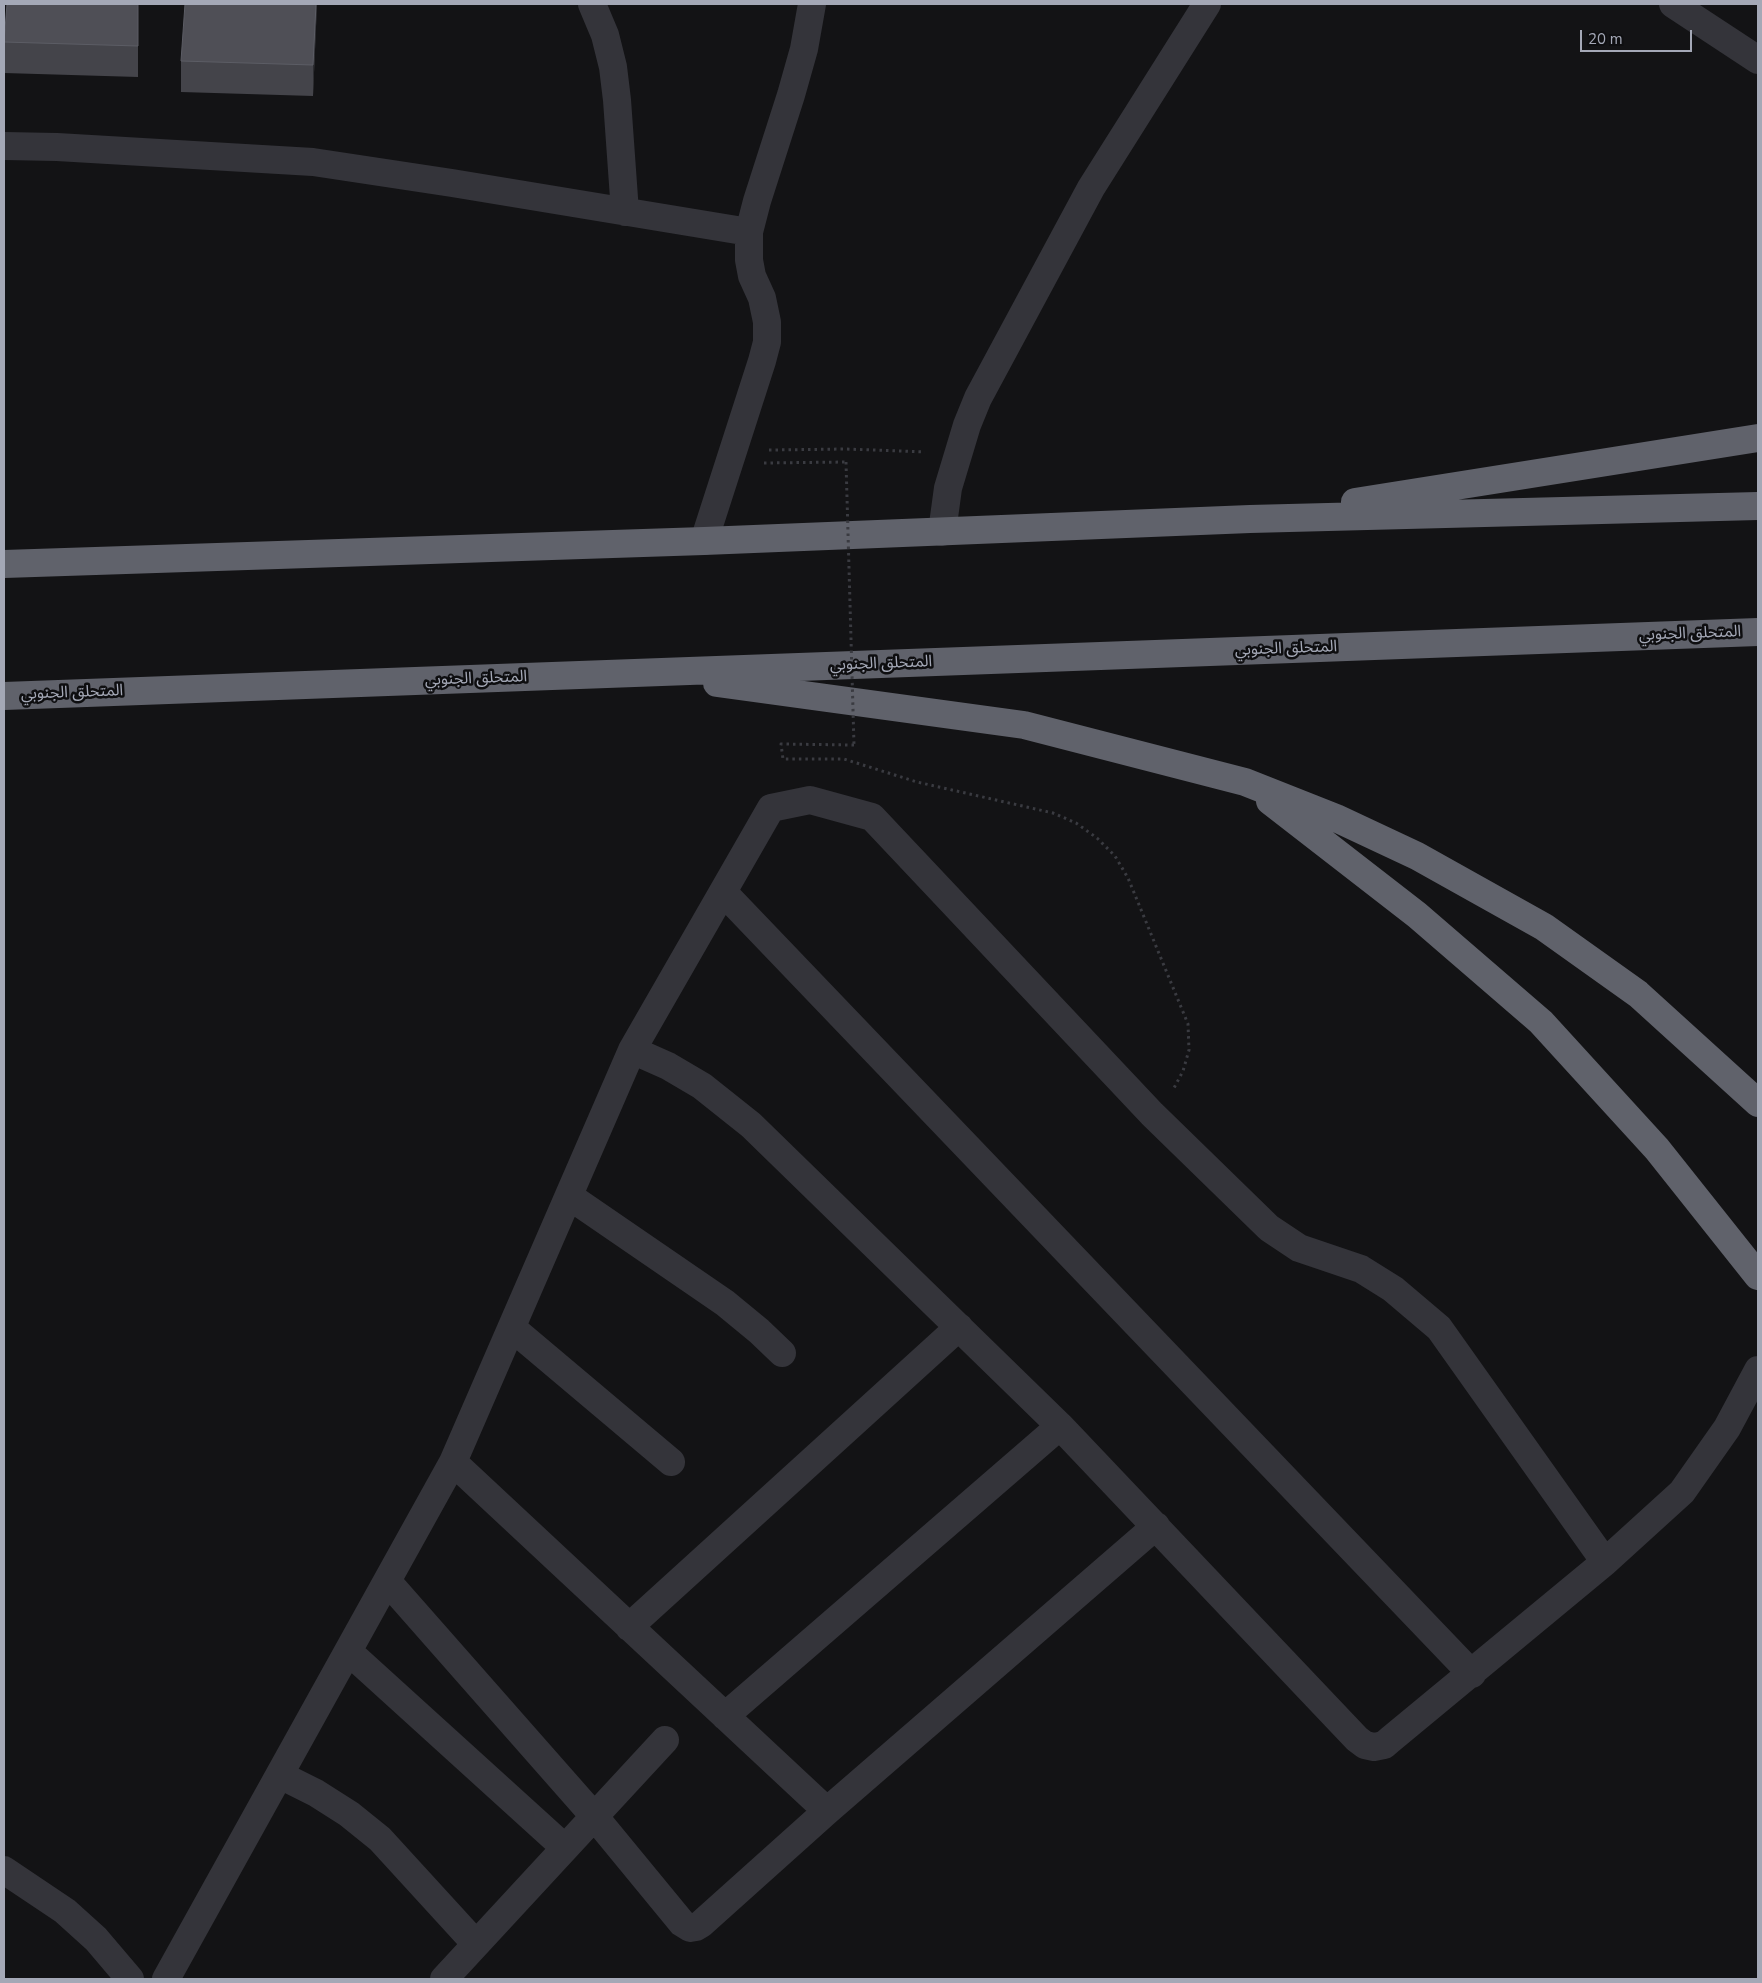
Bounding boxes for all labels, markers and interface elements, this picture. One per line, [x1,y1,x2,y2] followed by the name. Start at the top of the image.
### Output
[1582,20,1694,52] scale bar
[1588,29,1623,49] text: 20 m
[1638,623,1742,645] street label: المتحلق الجنوبي
[1234,638,1338,660] street label: المتحلق الجنوبي
[829,653,933,675] street label: المتحلق الجنوبي
[424,668,528,690] street label: المتحلق الجنوبي
[20,682,124,704] street label: المتحلق الجنوبي

